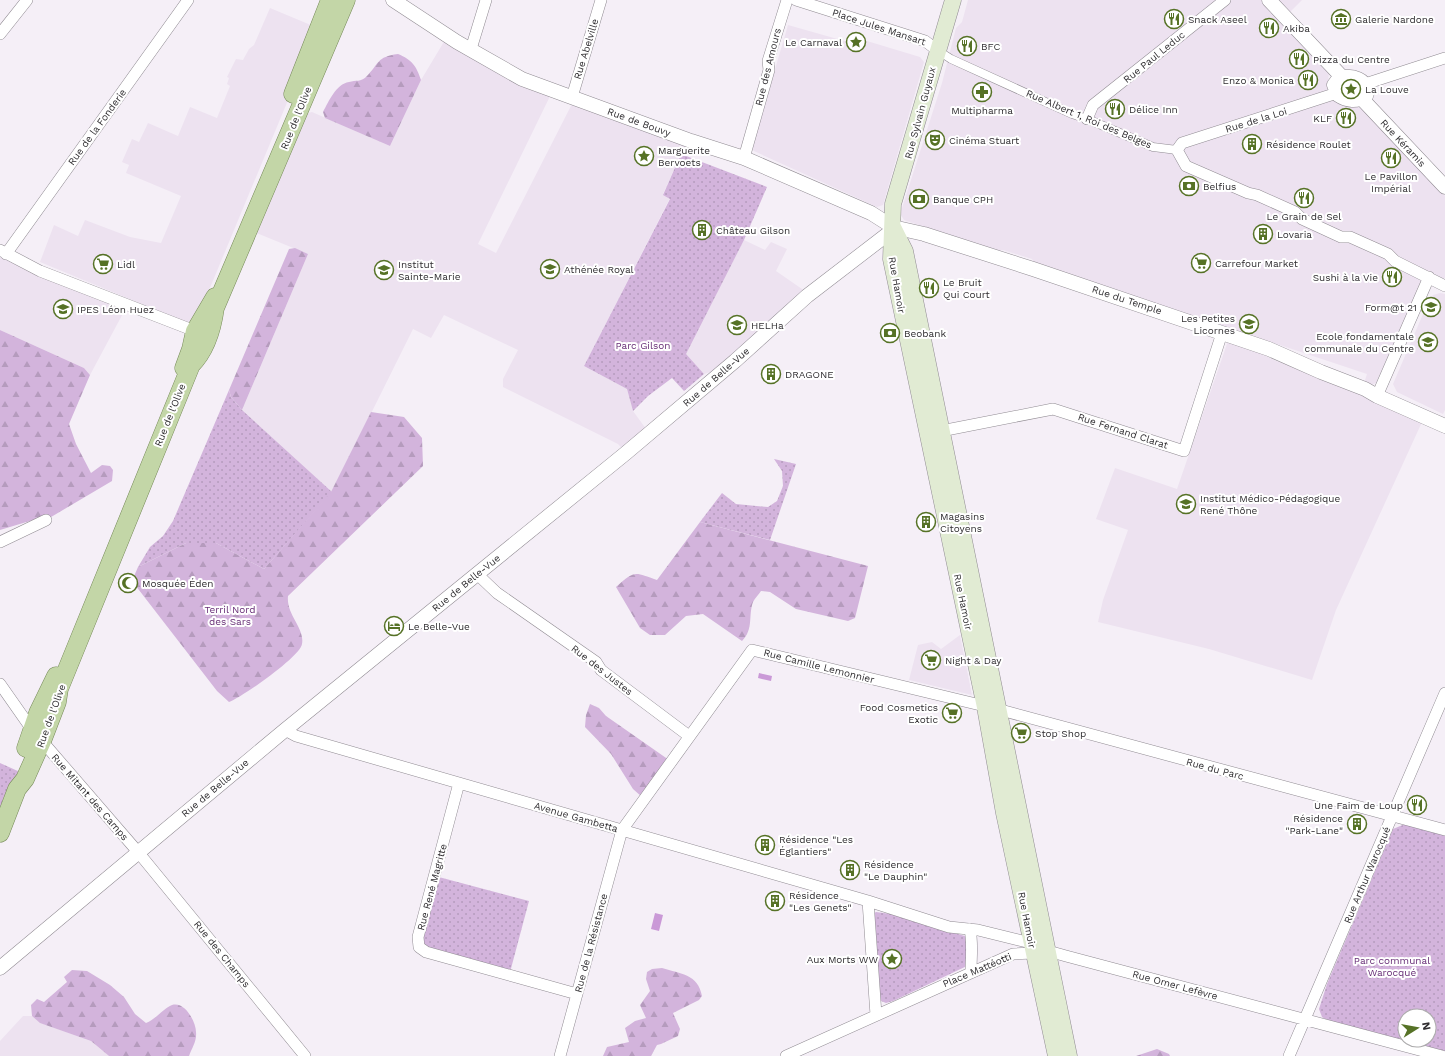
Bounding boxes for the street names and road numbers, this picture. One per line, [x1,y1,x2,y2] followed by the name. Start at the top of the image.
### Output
[831,7,928,48] street label: Place Jules Mansart
[572,17,600,81] street label: Rue Abelville
[753,27,783,107] street label: Rue des Amours
[1121,29,1187,85] street label: Rue Paul Leduc
[902,66,938,160] street label: Rue Sylvain Guyaux
[278,85,314,151] street label: Rue de l'Olive
[66,87,128,167] street label: Rue de la Fonderie
[1025,87,1153,151] street label: Rue Albert 1, Roi des Belges
[606,105,673,139] street label: Rue de Bouvy
[1224,105,1288,135] street label: Rue de la Loi
[1378,117,1428,169] street label: Rue Kéramis
[887,256,907,314] street label: Rue Hamoir
[1091,284,1164,317] street label: Rue du Temple
[681,345,752,409] street label: Rue de Belle-Vue
[152,382,188,448] street label: Rue de l'Olive
[1077,411,1170,451] street label: Rue Fernand Clarat
[430,552,502,614] street label: Rue de Belle-Vue
[952,573,974,631] street label: Rue Hamoir
[569,643,635,697] street label: Rue des Justes
[762,647,876,685] street label: Rue Camille Lemonnier
[34,683,68,749] street label: Rue de l'Olive
[49,752,131,842] street label: Rue Mitant des Camps
[1185,756,1245,782] street label: Rue du Parc
[179,757,251,819] street label: Rue de Belle-Vue
[533,800,619,834] street label: Avenue Gambetta
[1342,825,1392,925] street label: Rue Arthur Warocqué
[415,842,449,932] street label: Rue René Magritte
[1016,891,1038,949] street label: Rue Hamoir
[572,892,610,994] street label: Rue de la Résistance
[192,919,252,989] street label: Rue des Champs
[941,951,1013,989] street label: Place Mattéotti
[1131,968,1219,1002] street label: Rue Omer Lefèvre

